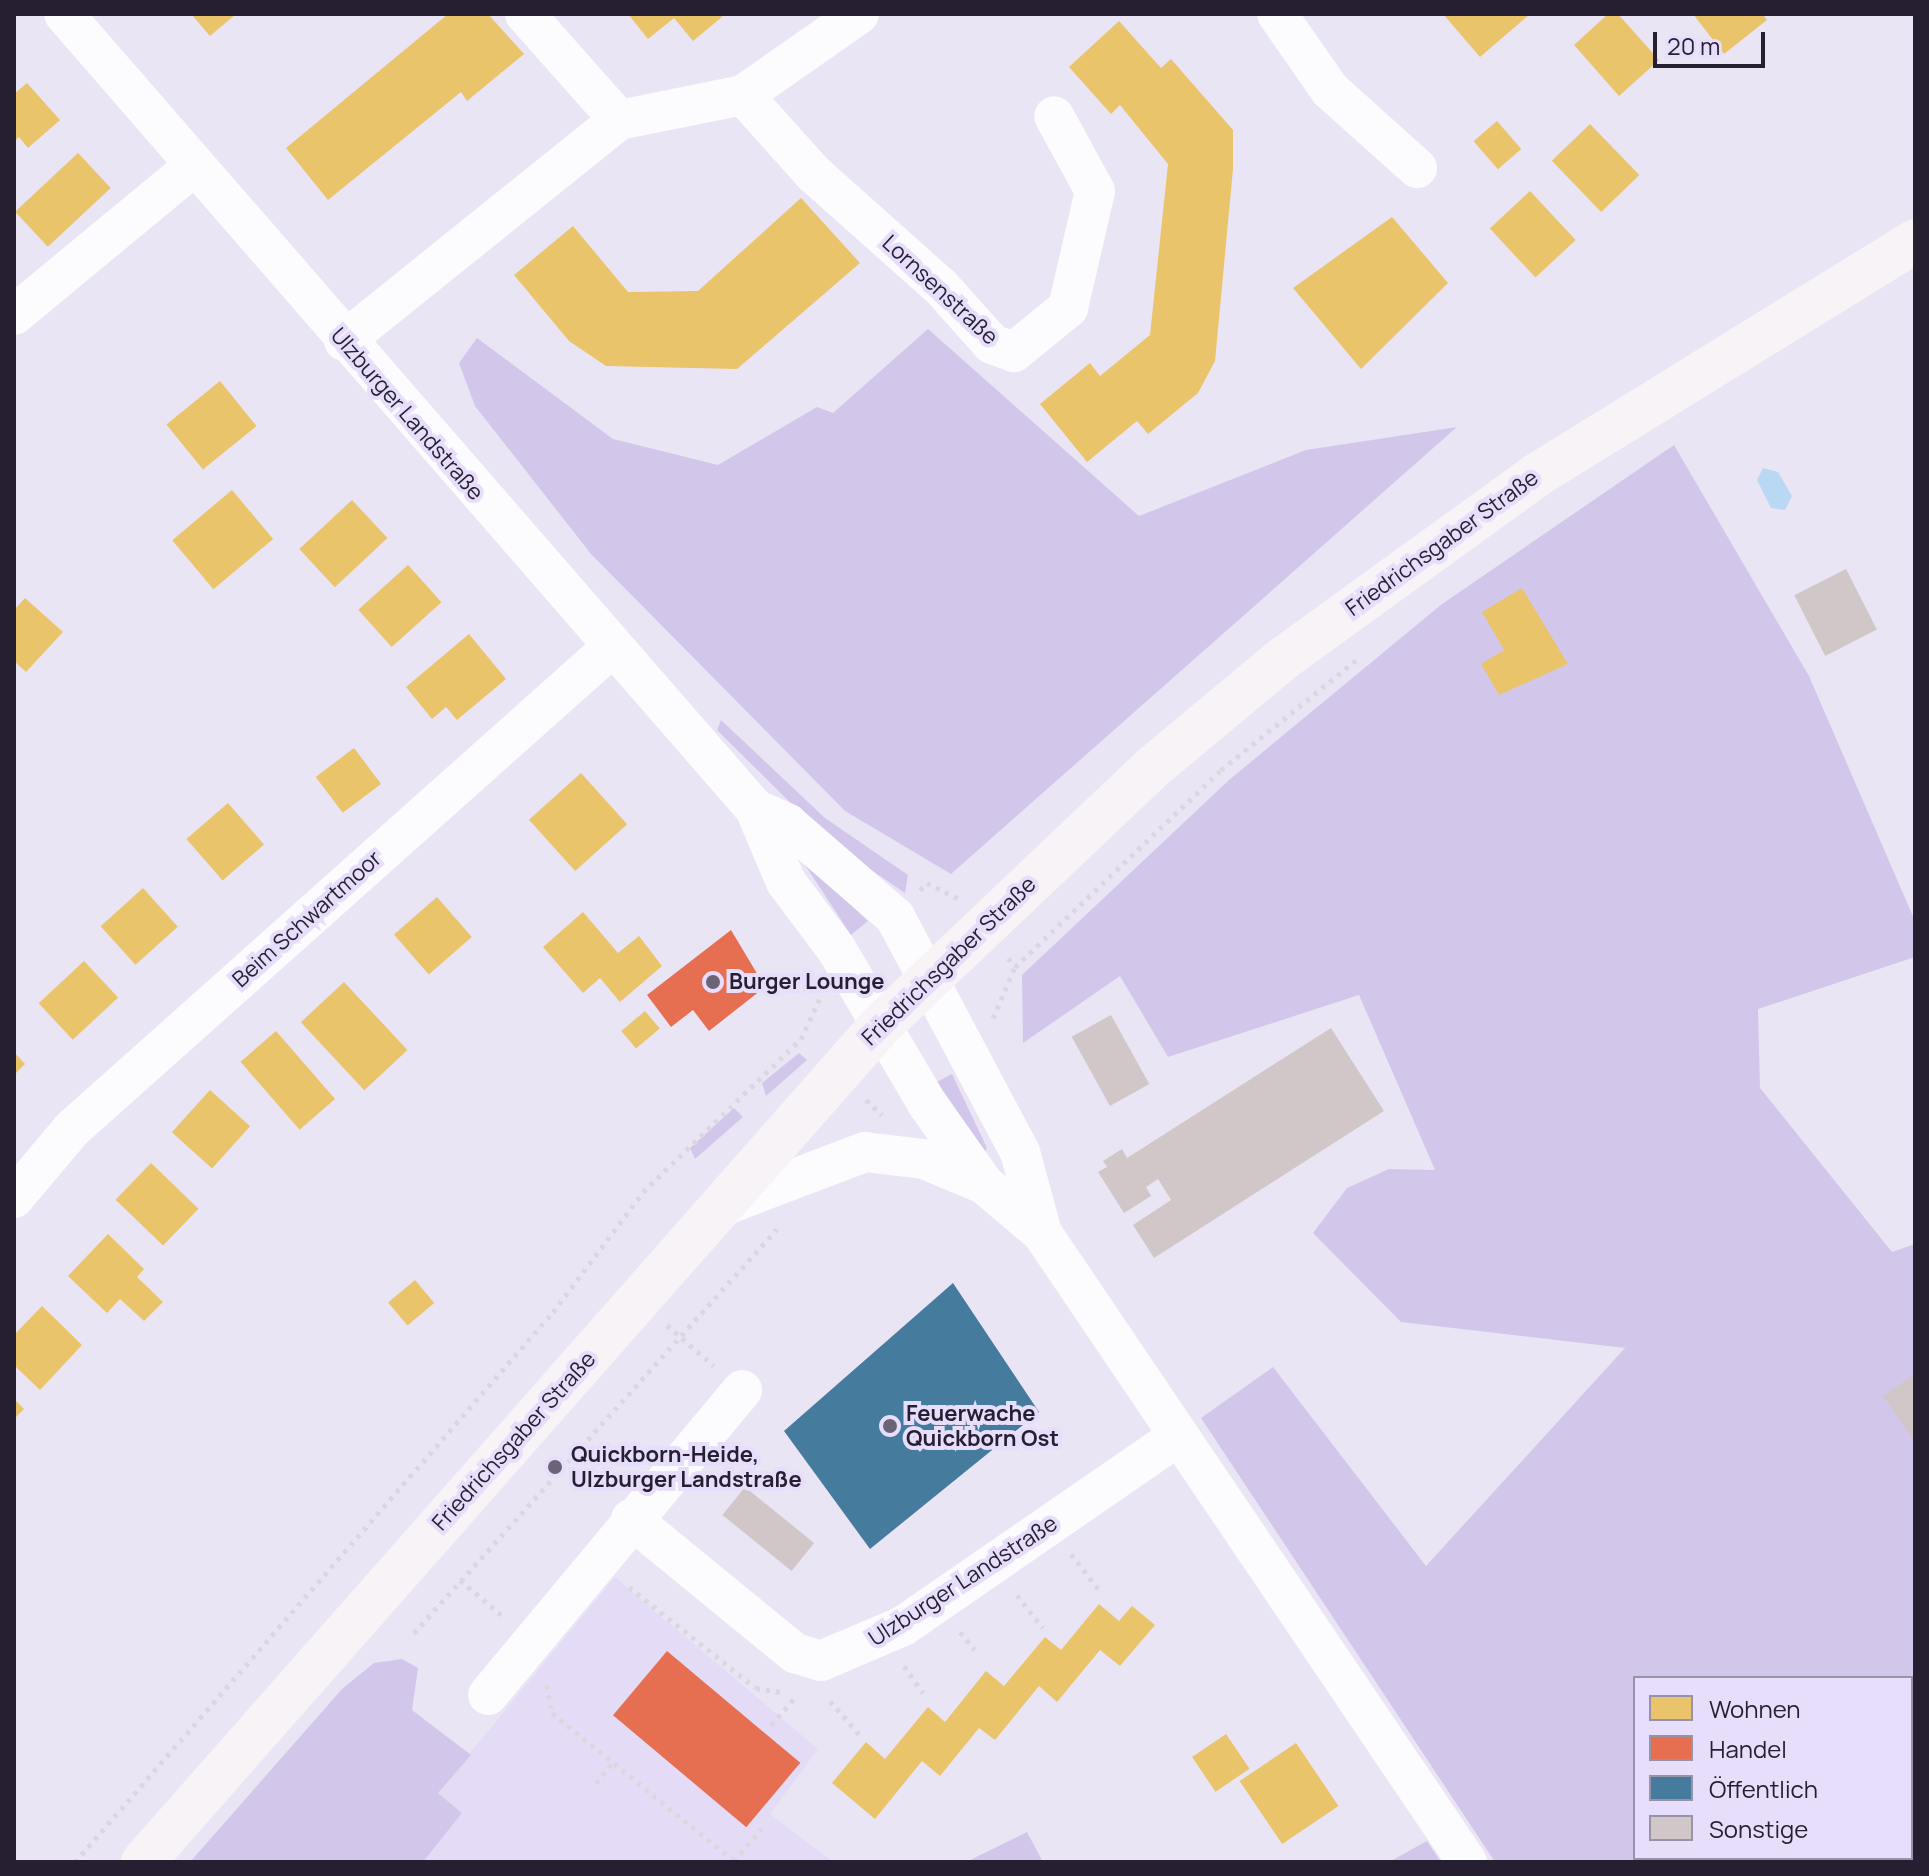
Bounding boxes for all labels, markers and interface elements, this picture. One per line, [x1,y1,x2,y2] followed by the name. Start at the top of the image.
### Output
[1657,16,1769,66] scale bar
[1667,29,1720,62] text: 20 m
[877,230,1003,350] street label: Lornsenstraße
[325,322,489,506] street label: Ulzburger Landstraße
[1341,464,1543,622] street label: Friedrichsgaber Straße
[227,845,387,993] street label: Beim Schwartmoor
[857,871,1041,1051] street label: Friedrichsgaber Straße
[729,969,885,995] place label: Burger Lounge
[704,973,722,991] marker: Burger Lounge
[427,1346,601,1536] street label: Friedrichsgaber Straße
[906,1400,1059,1452] place label: Feuerwache Quickborn Ost
[881,1417,899,1435] marker: Feuerwache Quickborn Ost
[571,1441,802,1492] place label: Quickborn-Heide, Ulzburger Landstraße
[546,1458,564,1476] marker: Quickborn-Heide, Ulzburger Landstraße
[864,1510,1062,1652] street label: Ulzburger Landstraße
[1633,1676,1913,1860] legend
[1709,1692,1801,1725] text: Wohnen
[1709,1732,1787,1765] text: Handel
[1709,1772,1818,1805] text: Öffentlich
[1709,1812,1808,1845] text: Sonstige

